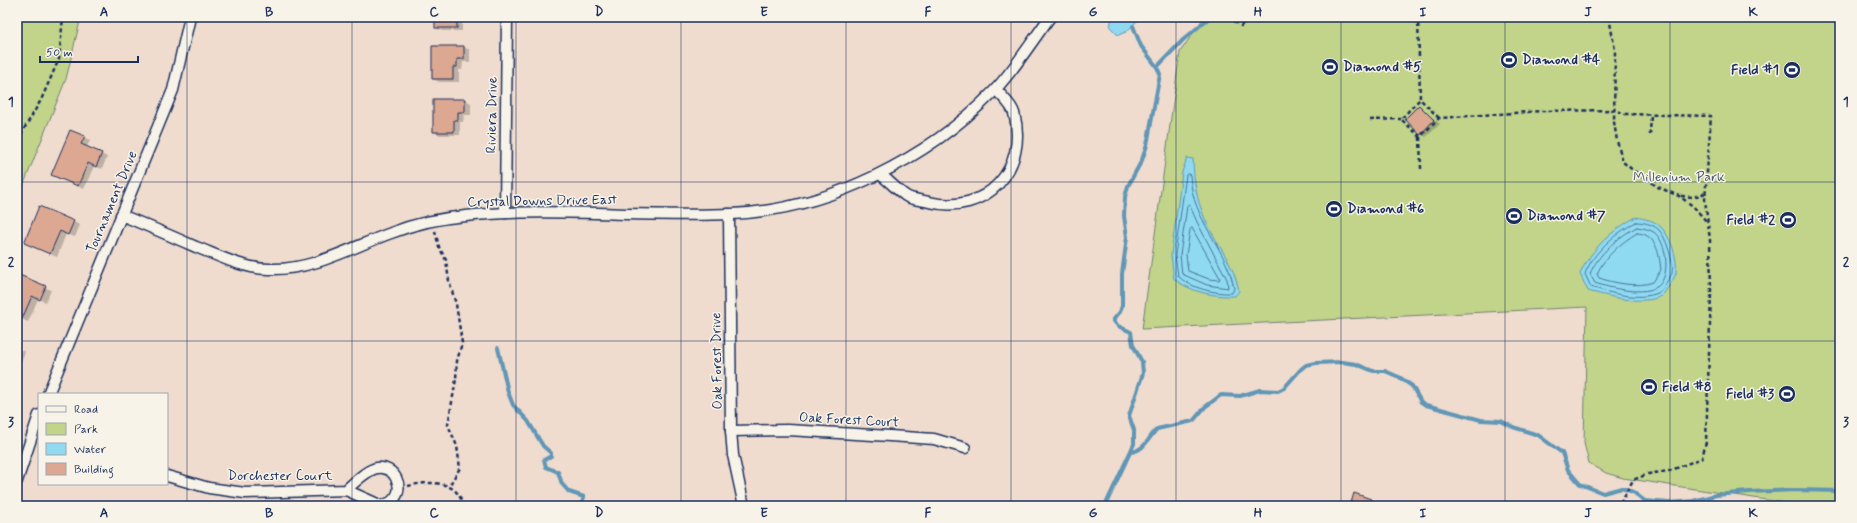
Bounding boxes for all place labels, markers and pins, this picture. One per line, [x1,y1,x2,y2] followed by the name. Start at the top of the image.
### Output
[1499,50,1519,70] sports icon: Diamond #4
[1522,51,1601,69] place label: Diamond #4
[1320,57,1340,77] sports icon: Diamond #5
[1343,58,1422,76] place label: Diamond #5
[1782,60,1802,80] sports icon: Field #1
[1731,61,1779,79] place label: Field #1
[1324,199,1344,219] sports icon: Diamond #6
[1347,200,1424,218] place label: Diamond #6
[1504,206,1524,226] sports icon: Diamond #7
[1527,207,1606,225] place label: Diamond #7
[1778,210,1798,230] sports icon: Field #2
[1726,211,1775,229] place label: Field #2
[1639,377,1659,397] sports icon: Field #8
[1662,378,1712,396] place label: Field #8
[1777,384,1797,404] sports icon: Field #3
[1726,385,1775,403] place label: Field #3

